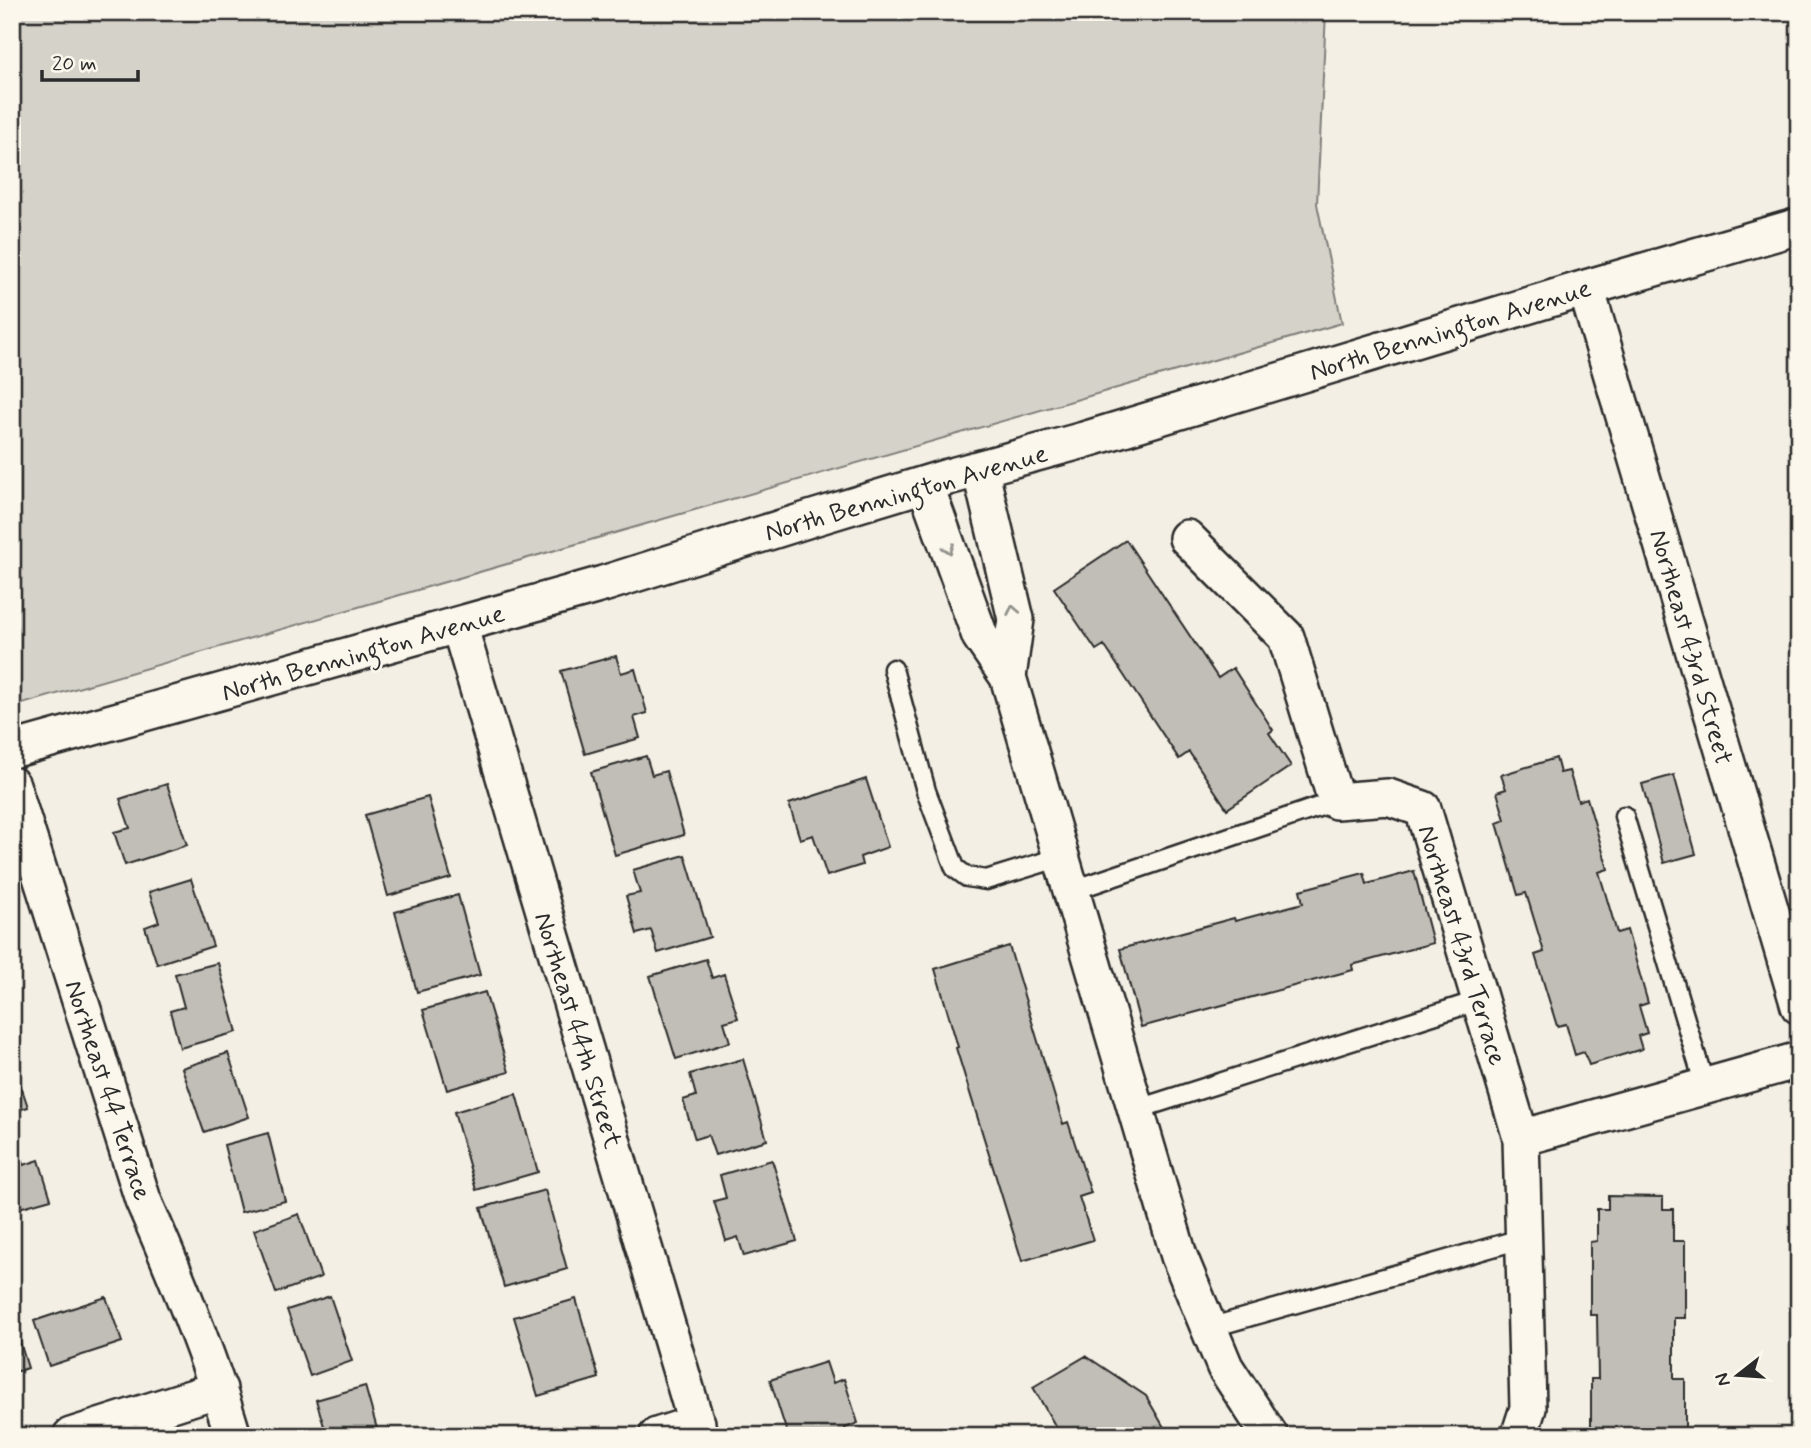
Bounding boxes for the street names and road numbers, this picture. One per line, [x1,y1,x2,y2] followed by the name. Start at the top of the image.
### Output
[1306,272,1597,393] street label: North Bennington Avenue
[761,437,1053,553] street label: North Bennington Avenue
[1640,526,1740,769] street label: Northeast 43rd Street
[218,597,510,713] street label: North Bennington Avenue
[1408,821,1514,1070] street label: Northeast 43rd Terrace
[525,908,629,1153] street label: Northeast 44th Street
[55,976,159,1205] street label: Northeast 44 Terrace

